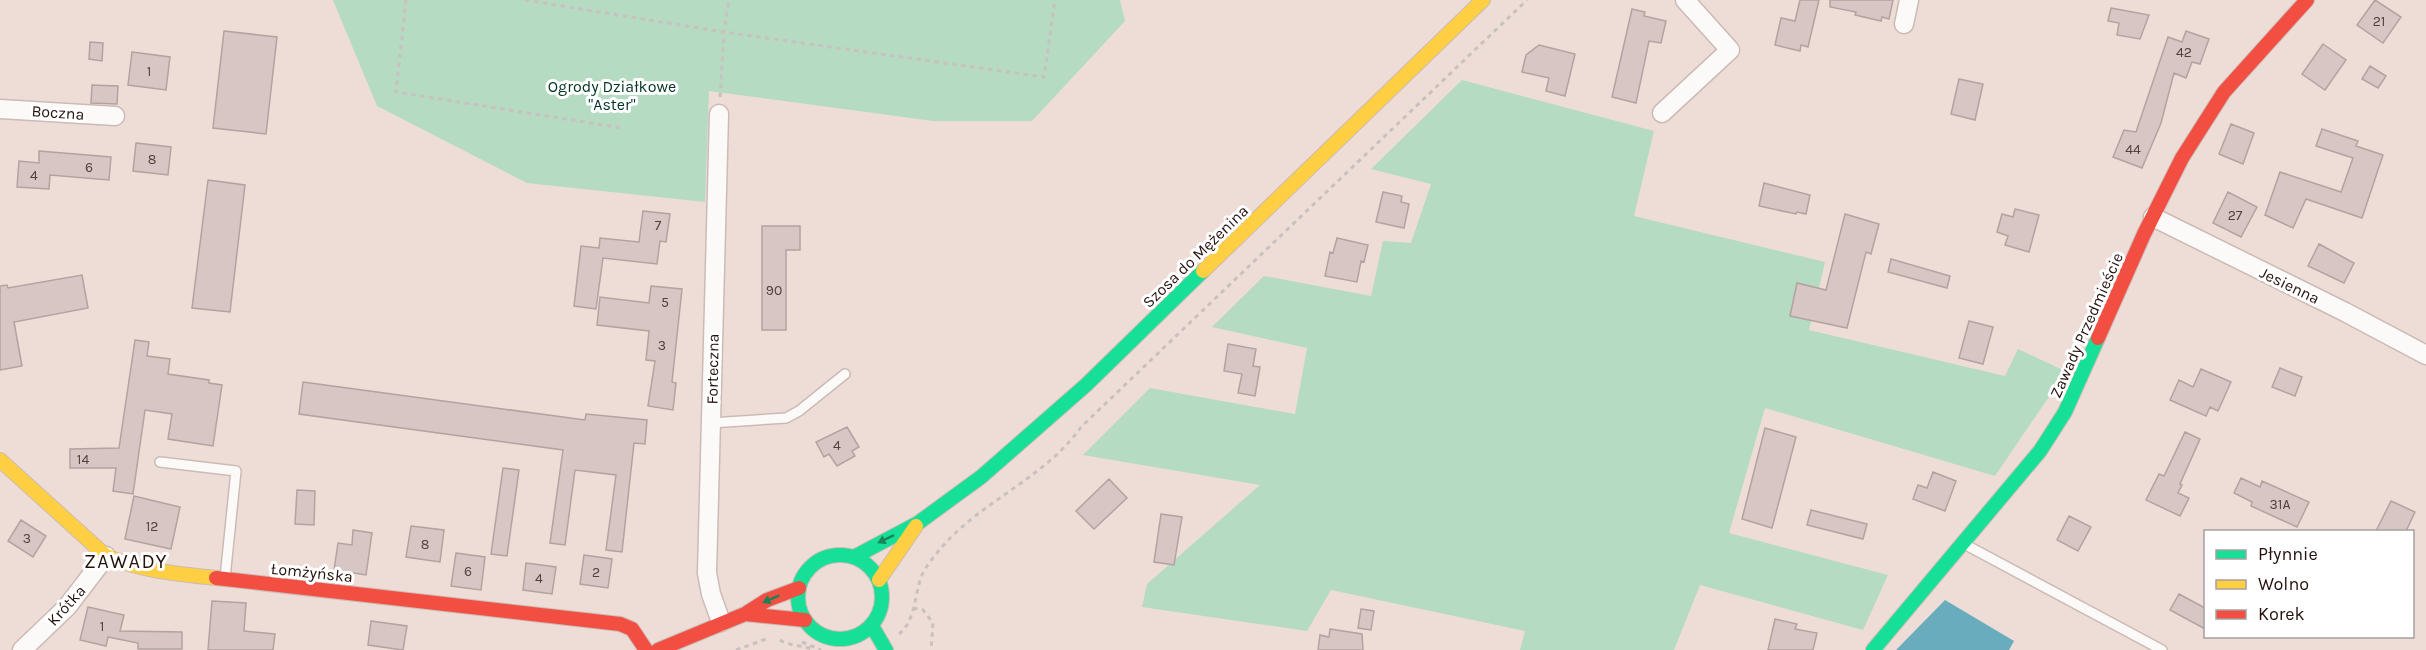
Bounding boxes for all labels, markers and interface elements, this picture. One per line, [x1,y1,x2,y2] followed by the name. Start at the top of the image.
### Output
[2373,13,2385,30] house number: 21
[2176,44,2192,61] house number: 42
[147,63,151,80] house number: 1
[548,77,676,114] park label: Ogrody Działkowe "Aster"
[31,101,85,124] street label: Boczna
[2125,141,2141,158] house number: 44
[148,151,156,168] house number: 8
[85,159,93,176] house number: 6
[30,167,38,184] house number: 4
[1139,201,1252,312] street label: Szosa do Mężenina
[2228,207,2243,224] house number: 27
[655,217,662,234] house number: 7
[2046,250,2127,401] street label: Zawady Przedmieście
[2257,263,2323,308] street label: Jesienna
[766,282,782,299] house number: 90
[661,294,669,311] house number: 5
[702,333,723,405] street label: Forteczna
[658,337,666,354] house number: 3
[833,437,841,454] house number: 4
[77,451,89,468] house number: 14
[2270,496,2290,513] house number: 31A
[146,518,158,535] house number: 12
[23,530,31,547] house number: 3
[2204,530,2414,638] legend
[877,535,894,544] one-way arrow
[421,536,429,553] house number: 8
[2258,543,2318,565] text: Płynnie
[84,550,168,573] district label: ZAWADY
[270,559,354,586] street label: Łomżyńska
[464,563,472,580] house number: 6
[592,564,600,581] house number: 2
[535,570,543,587] house number: 4
[2258,573,2309,595] text: Wolno
[43,581,90,630] street label: Krótka
[762,595,779,604] one-way arrow
[2258,603,2305,625] text: Korek
[100,618,104,635] house number: 1

